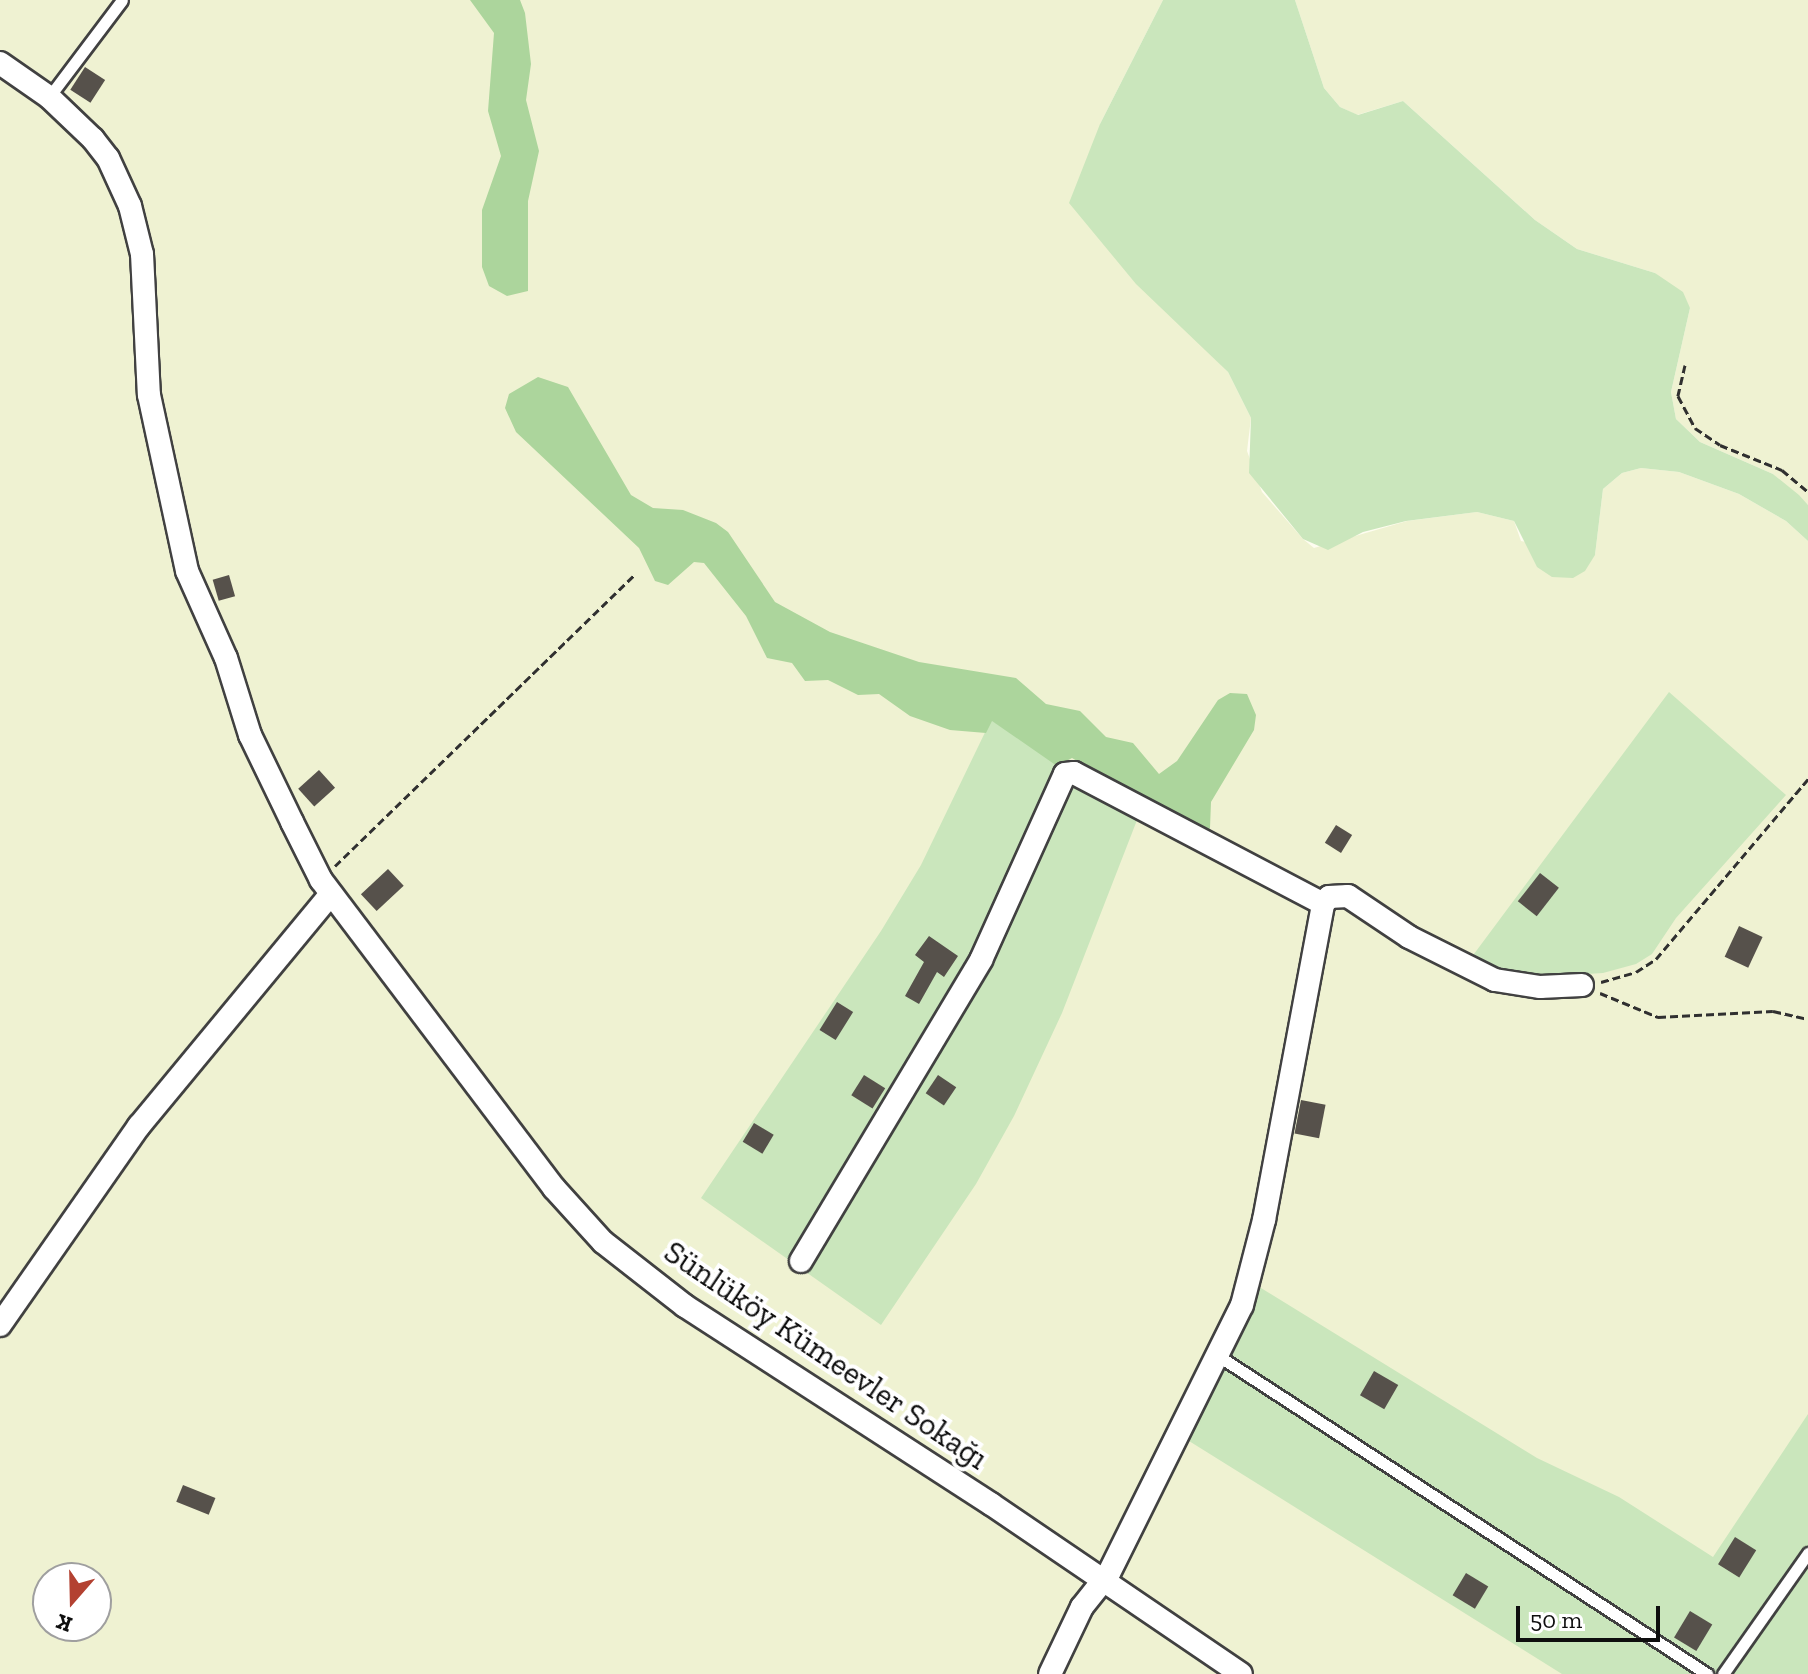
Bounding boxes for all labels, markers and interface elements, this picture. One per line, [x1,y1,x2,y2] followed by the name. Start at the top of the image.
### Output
[656,1232,996,1478] street label: Sünlüköy Kümeevler Sokağı
[32,1562,112,1642] north arrow
[1520,1590,1664,1640] scale bar
[1530,1605,1582,1634] text: 50 m
[53,1608,76,1638] text: K

